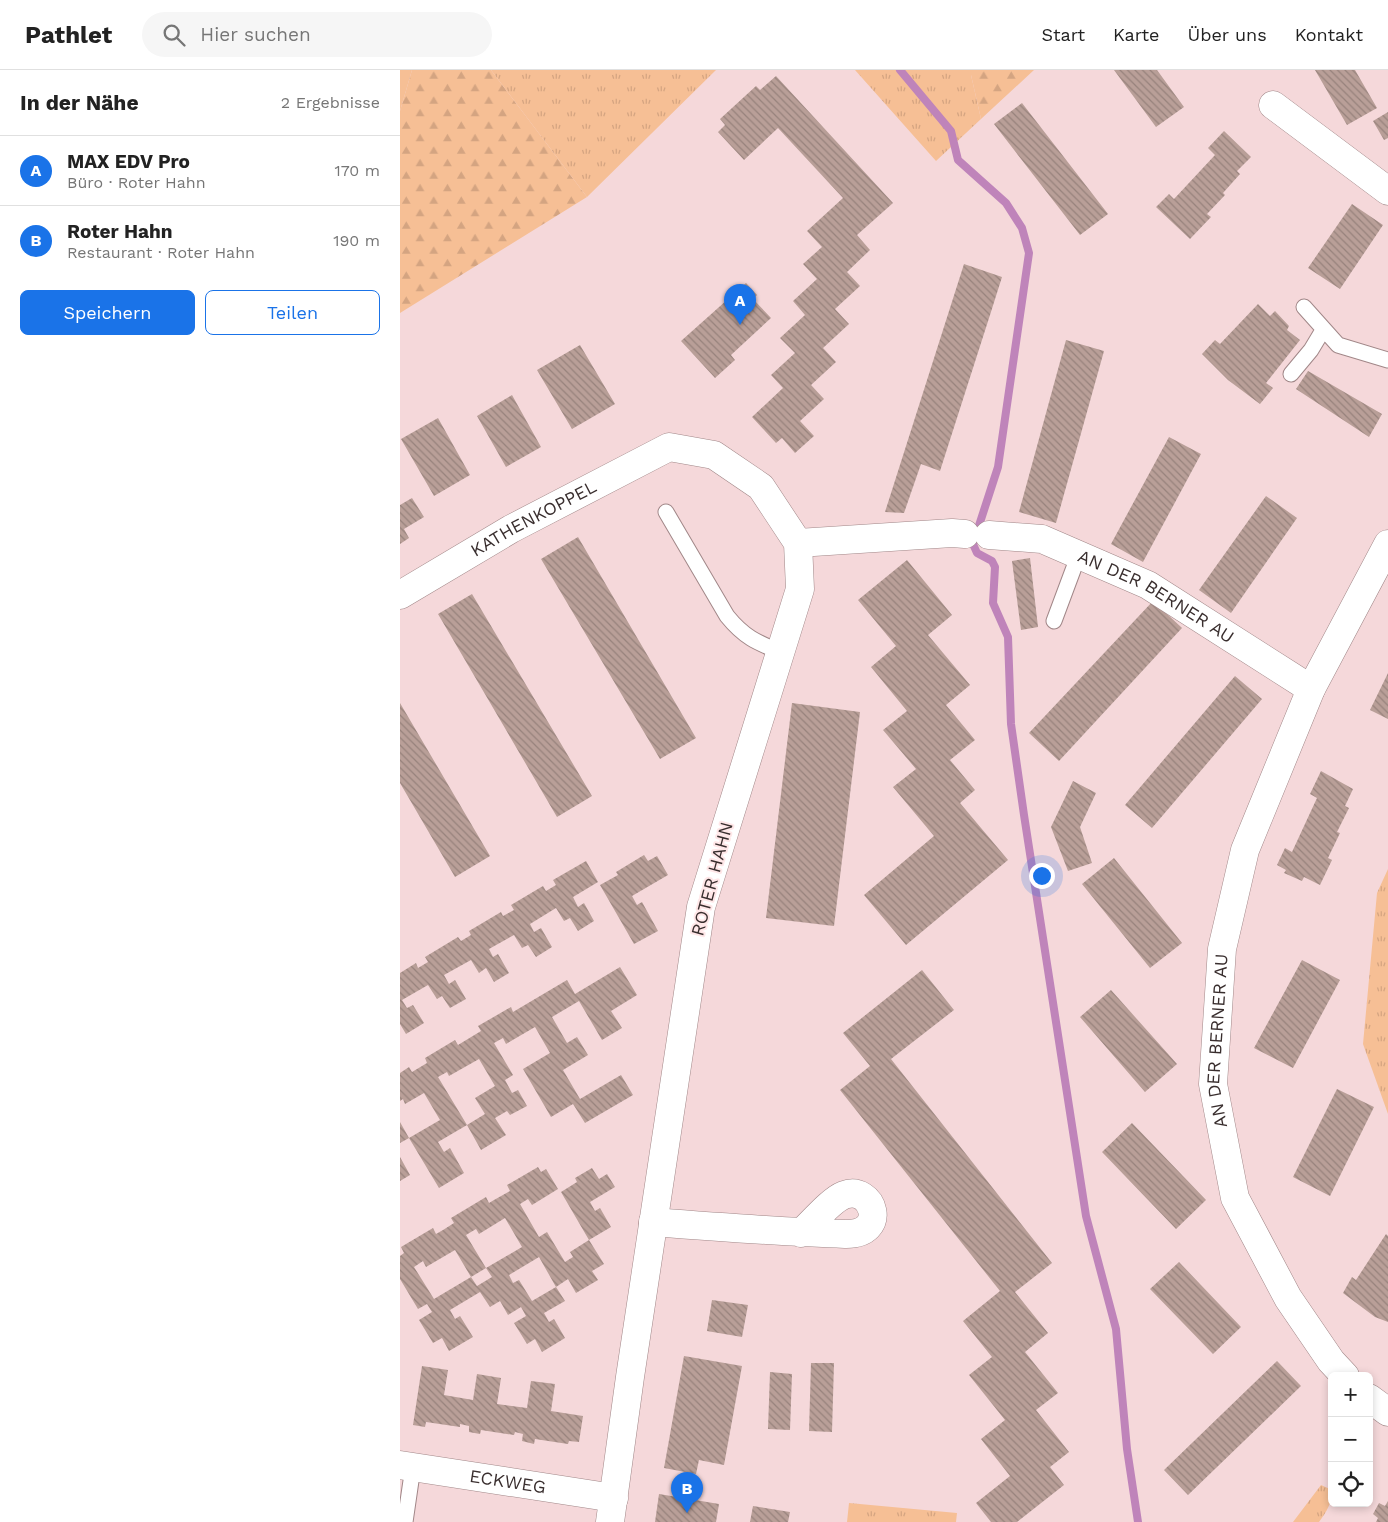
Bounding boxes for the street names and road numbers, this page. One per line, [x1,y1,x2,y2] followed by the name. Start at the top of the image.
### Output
[467,475,600,561] street label: KATHENKOPPEL
[1075,545,1238,647] street label: AN DER BERNER AU
[686,820,737,938] street label: ROTER HAHN
[1202,953,1232,1130] street label: AN DER BERNER AU
[468,1465,547,1497] street label: ECKWEG

